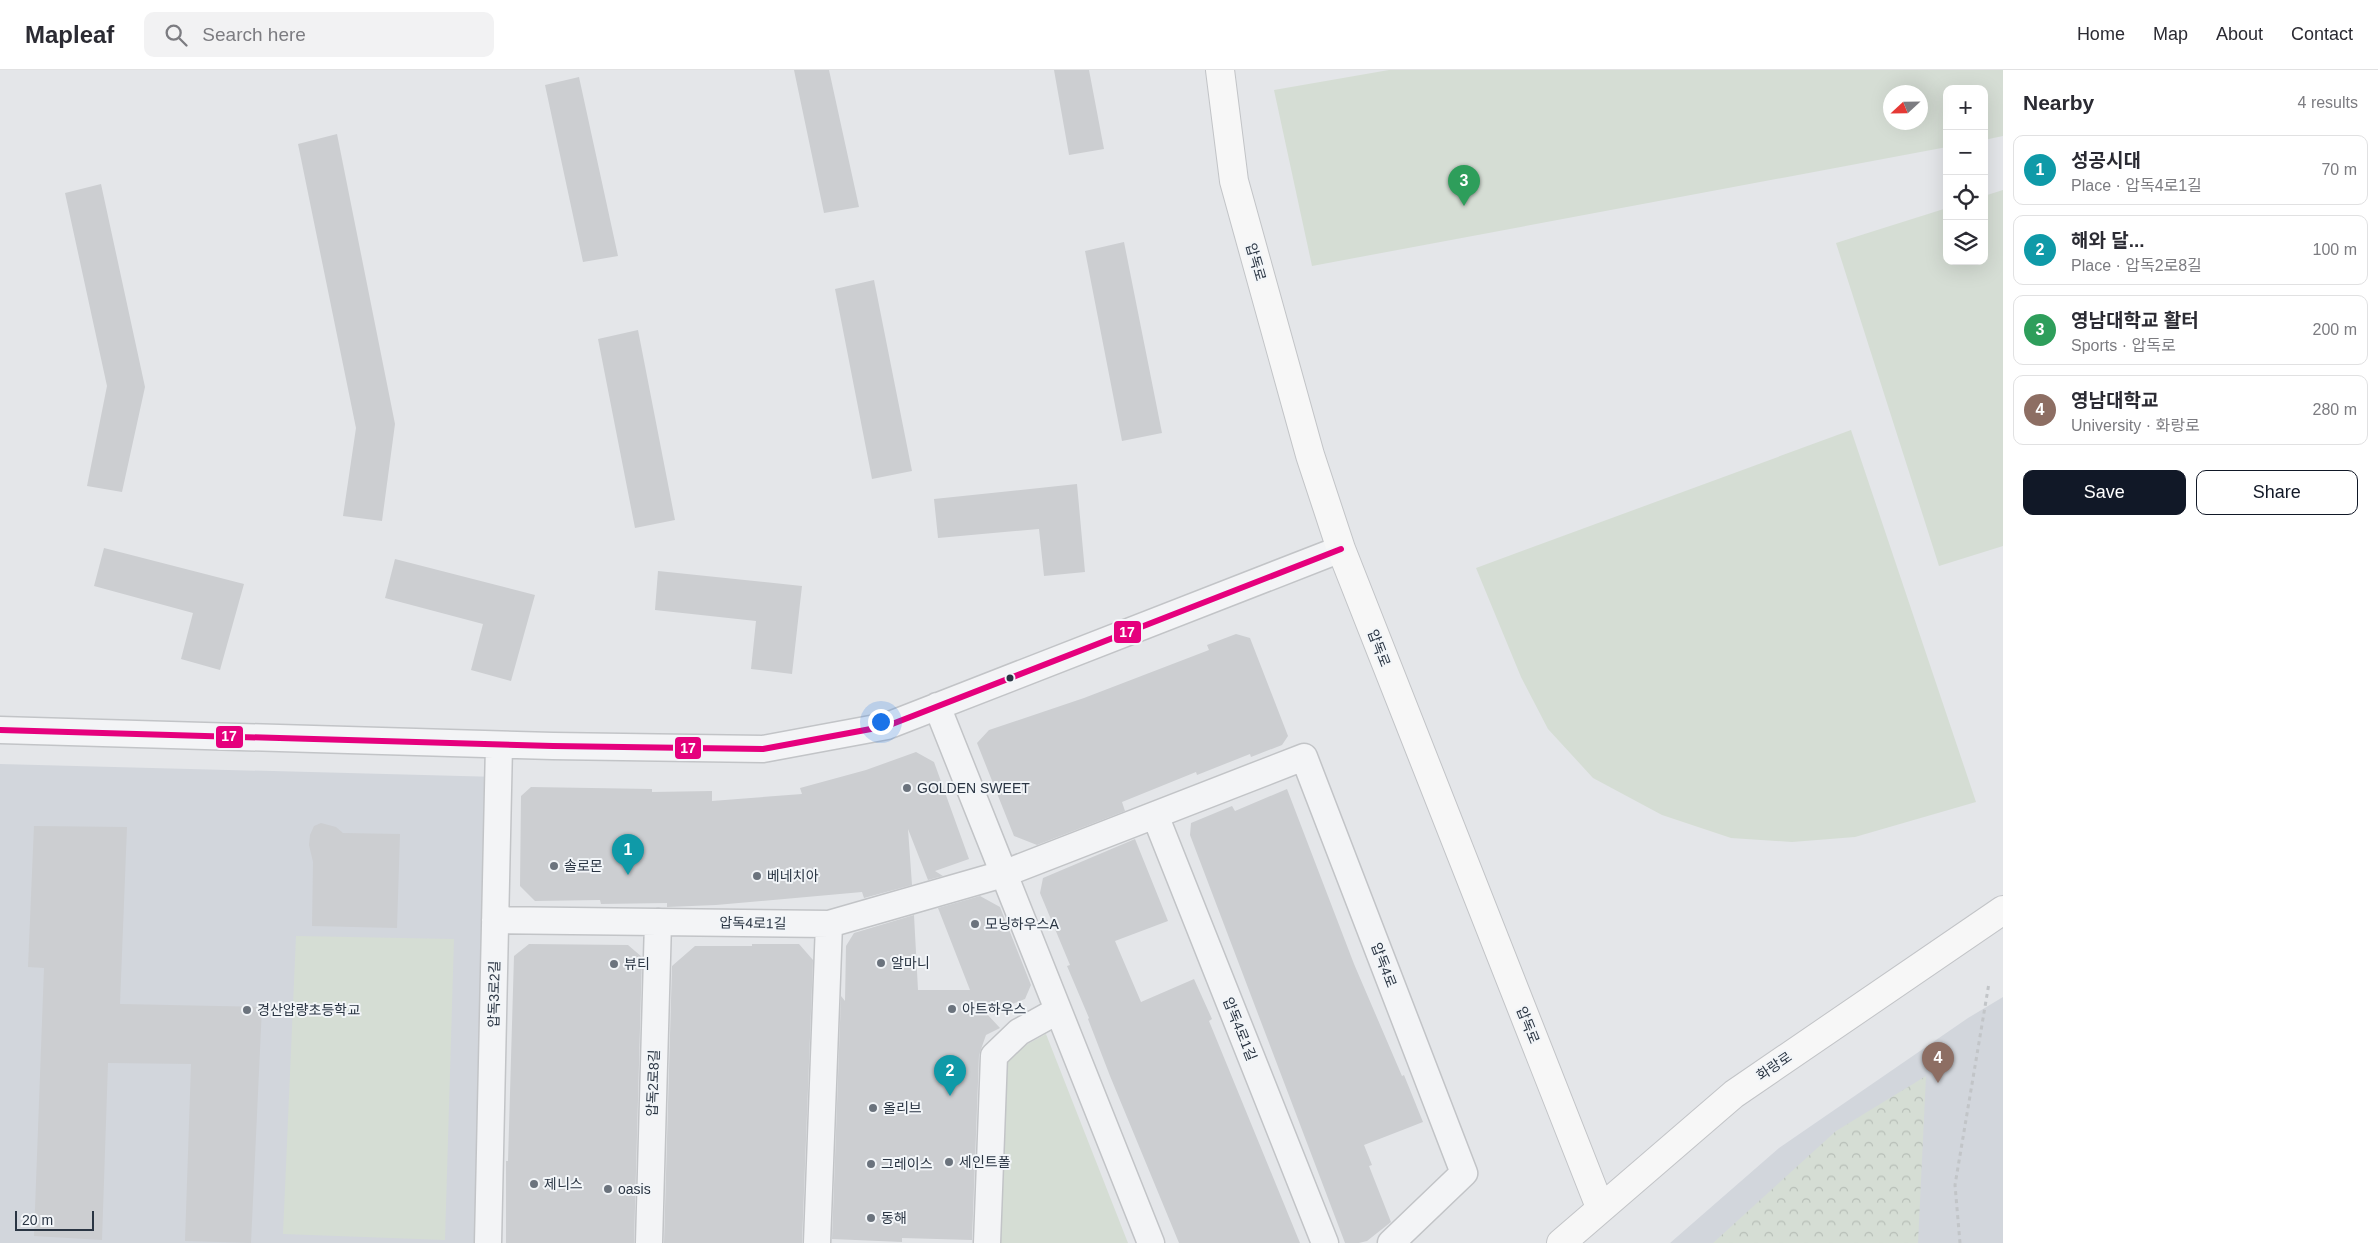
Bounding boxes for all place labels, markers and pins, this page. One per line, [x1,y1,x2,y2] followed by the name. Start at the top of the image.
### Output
[1448,165,1480,206] pin: 3
[1005,673,1015,683] unlabelled marker
[917,780,1030,796] place label: GOLDEN SWEET
[901,782,913,794] marker: GOLDEN SWEET
[612,834,644,875] pin: 1
[564,858,603,874] place label: 솔로몬
[548,860,560,872] marker: 솔로몬
[767,868,819,884] place label: 베네치아
[751,870,763,882] marker: 베네치아
[985,916,1059,932] place label: 모닝하우스A
[969,918,981,930] marker: 모닝하우스A
[891,955,930,971] place label: 알마니
[624,956,650,972] place label: 뷰티
[875,957,887,969] marker: 알마니
[608,958,620,970] marker: 뷰티
[962,1001,1027,1017] place label: 아트하우스
[257,1002,360,1018] place label: 경산압량초등학교
[946,1003,958,1015] marker: 아트하우스
[241,1004,253,1016] marker: 경산압량초등학교
[1922,1042,1954,1083] pin: 4
[934,1055,966,1096] pin: 2
[883,1100,922,1116] place label: 올리브
[867,1102,879,1114] marker: 올리브
[959,1154,1011,1170] place label: 세인트폴
[881,1156,933,1172] place label: 그레이스
[943,1156,955,1168] marker: 세인트폴
[865,1158,877,1170] marker: 그레이스
[544,1176,583,1192] place label: 제니스
[528,1178,540,1190] marker: 제니스
[618,1181,651,1197] place label: oasis
[602,1183,614,1195] marker: oasis
[881,1210,907,1226] place label: 동해
[865,1212,877,1224] marker: 동해

